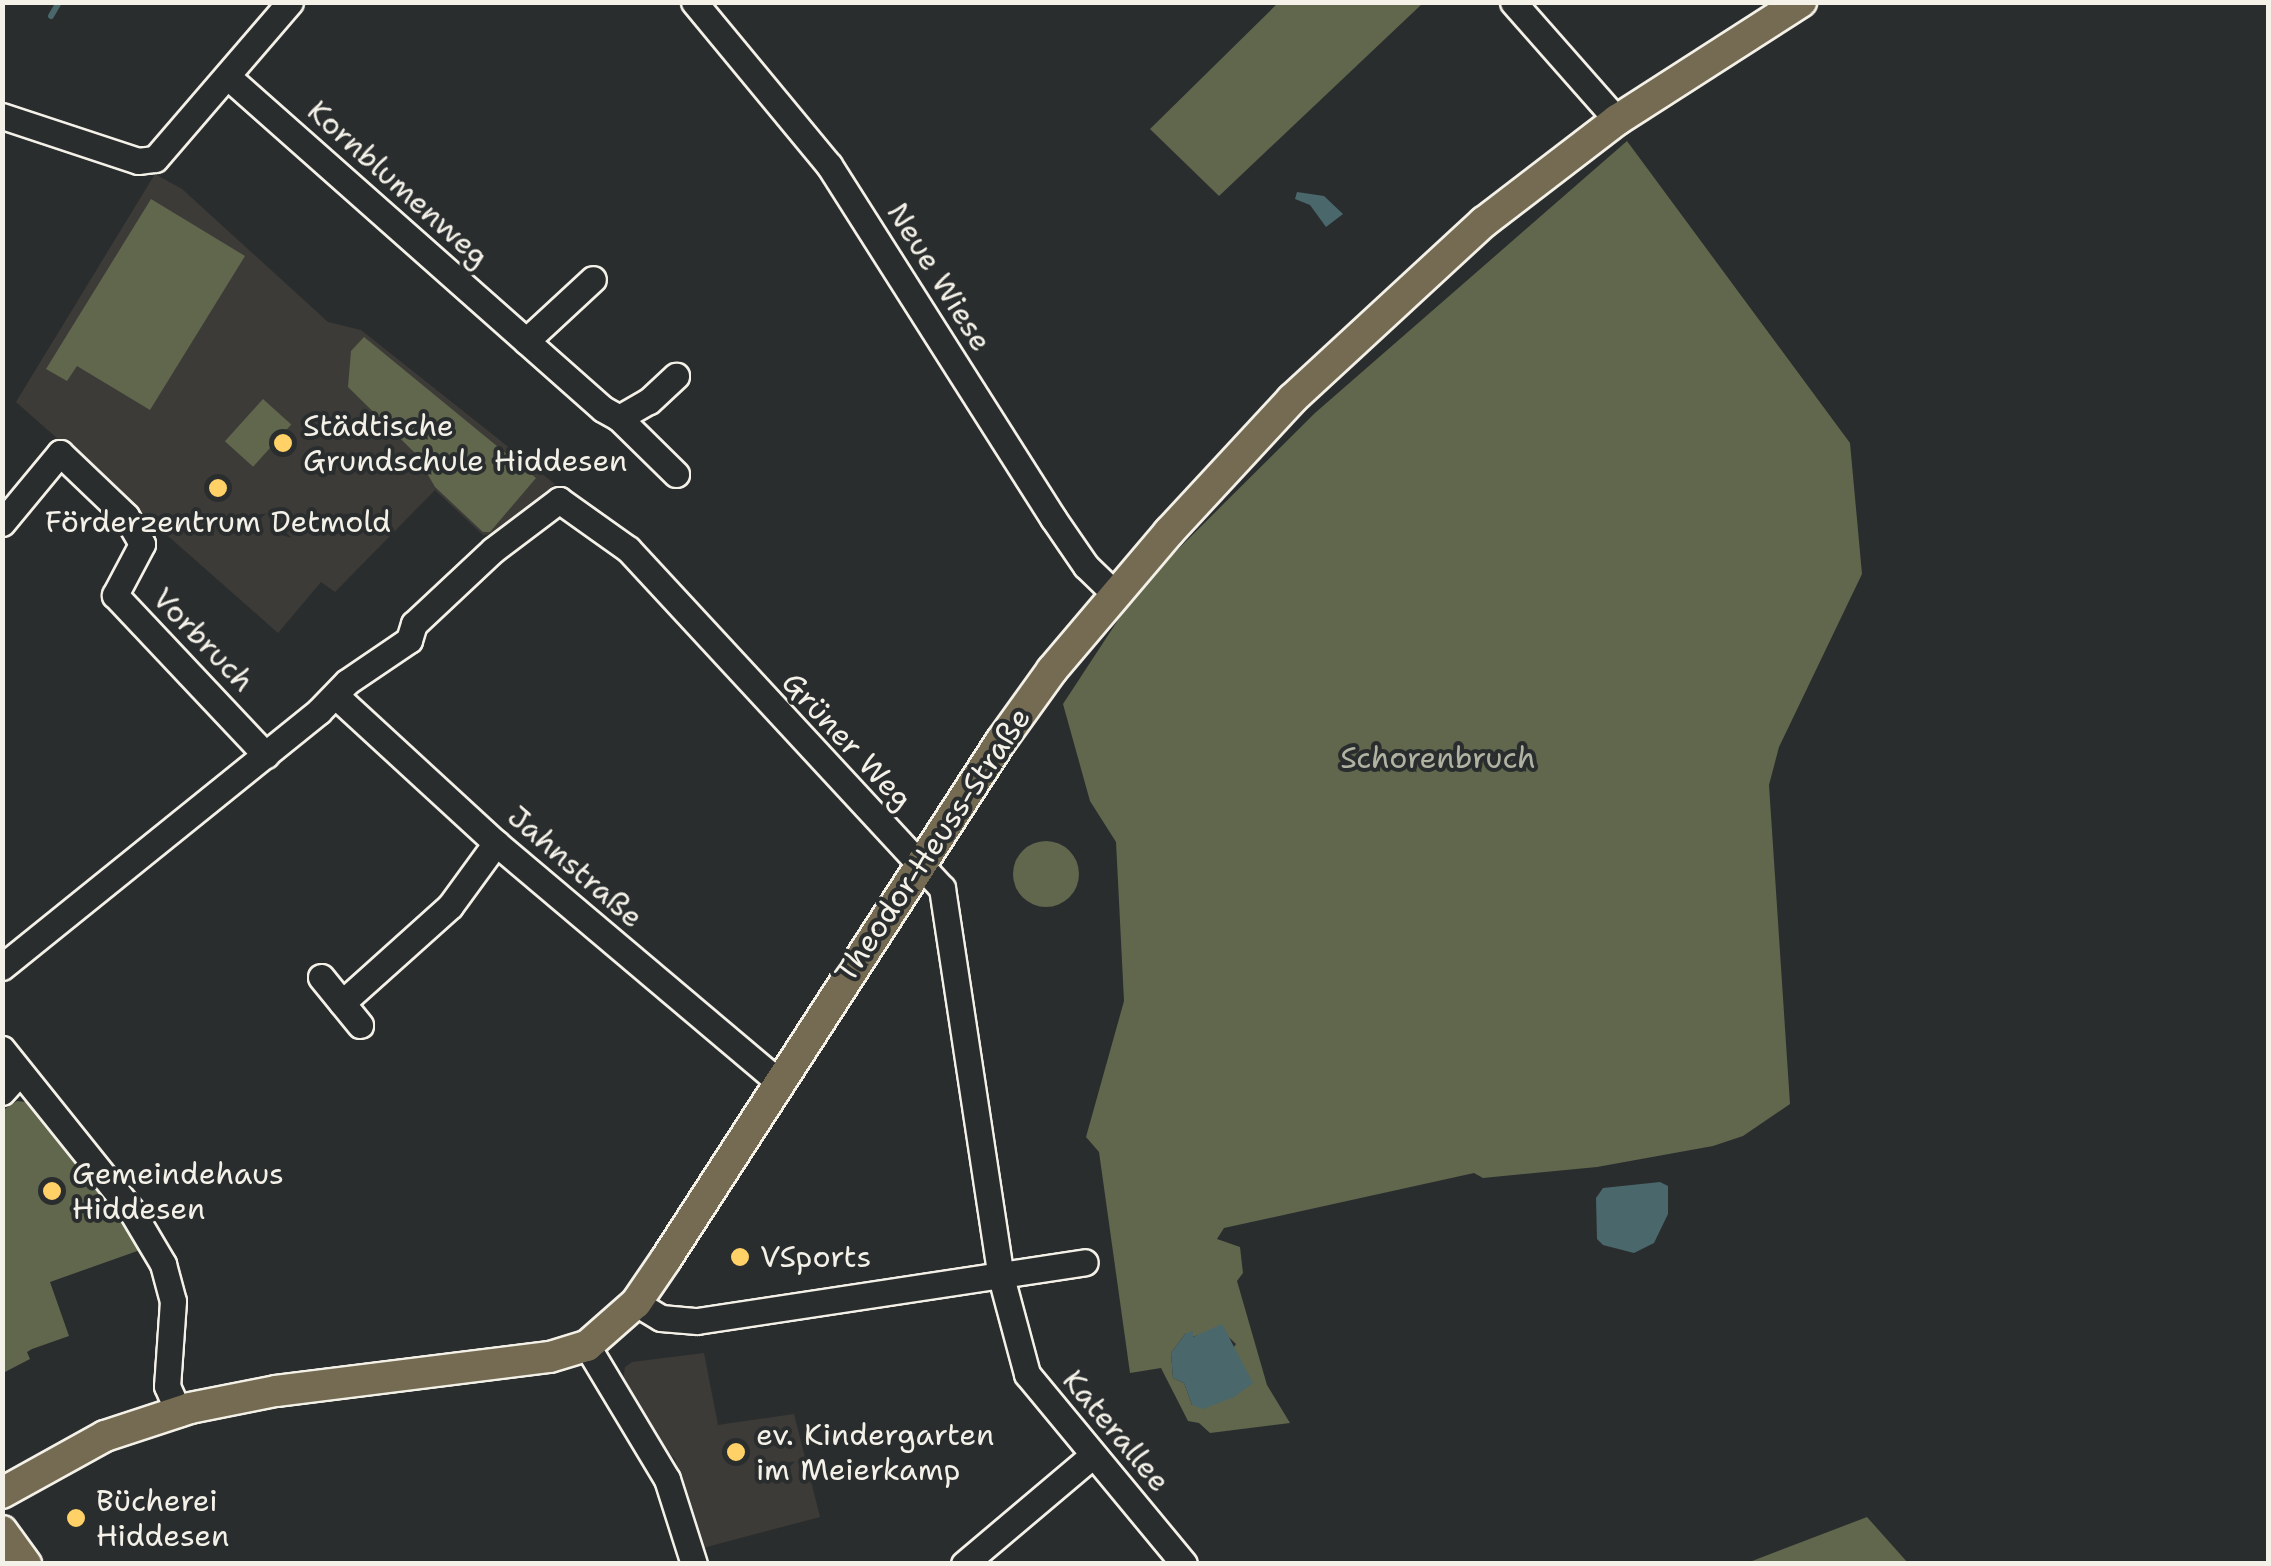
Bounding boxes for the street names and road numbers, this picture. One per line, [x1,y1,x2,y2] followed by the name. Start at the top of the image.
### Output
[300,93,496,275] street label: Kornblumenweg
[879,196,999,358] street label: Neue Wiese
[145,581,261,699] street label: Vorbruch
[774,665,920,817] street label: Grüner Weg
[828,701,1038,989] street label: Theodor-Heuss-Straße
[500,799,650,935] street label: Jahnstraße
[1055,1363,1177,1499] street label: Katerallee

